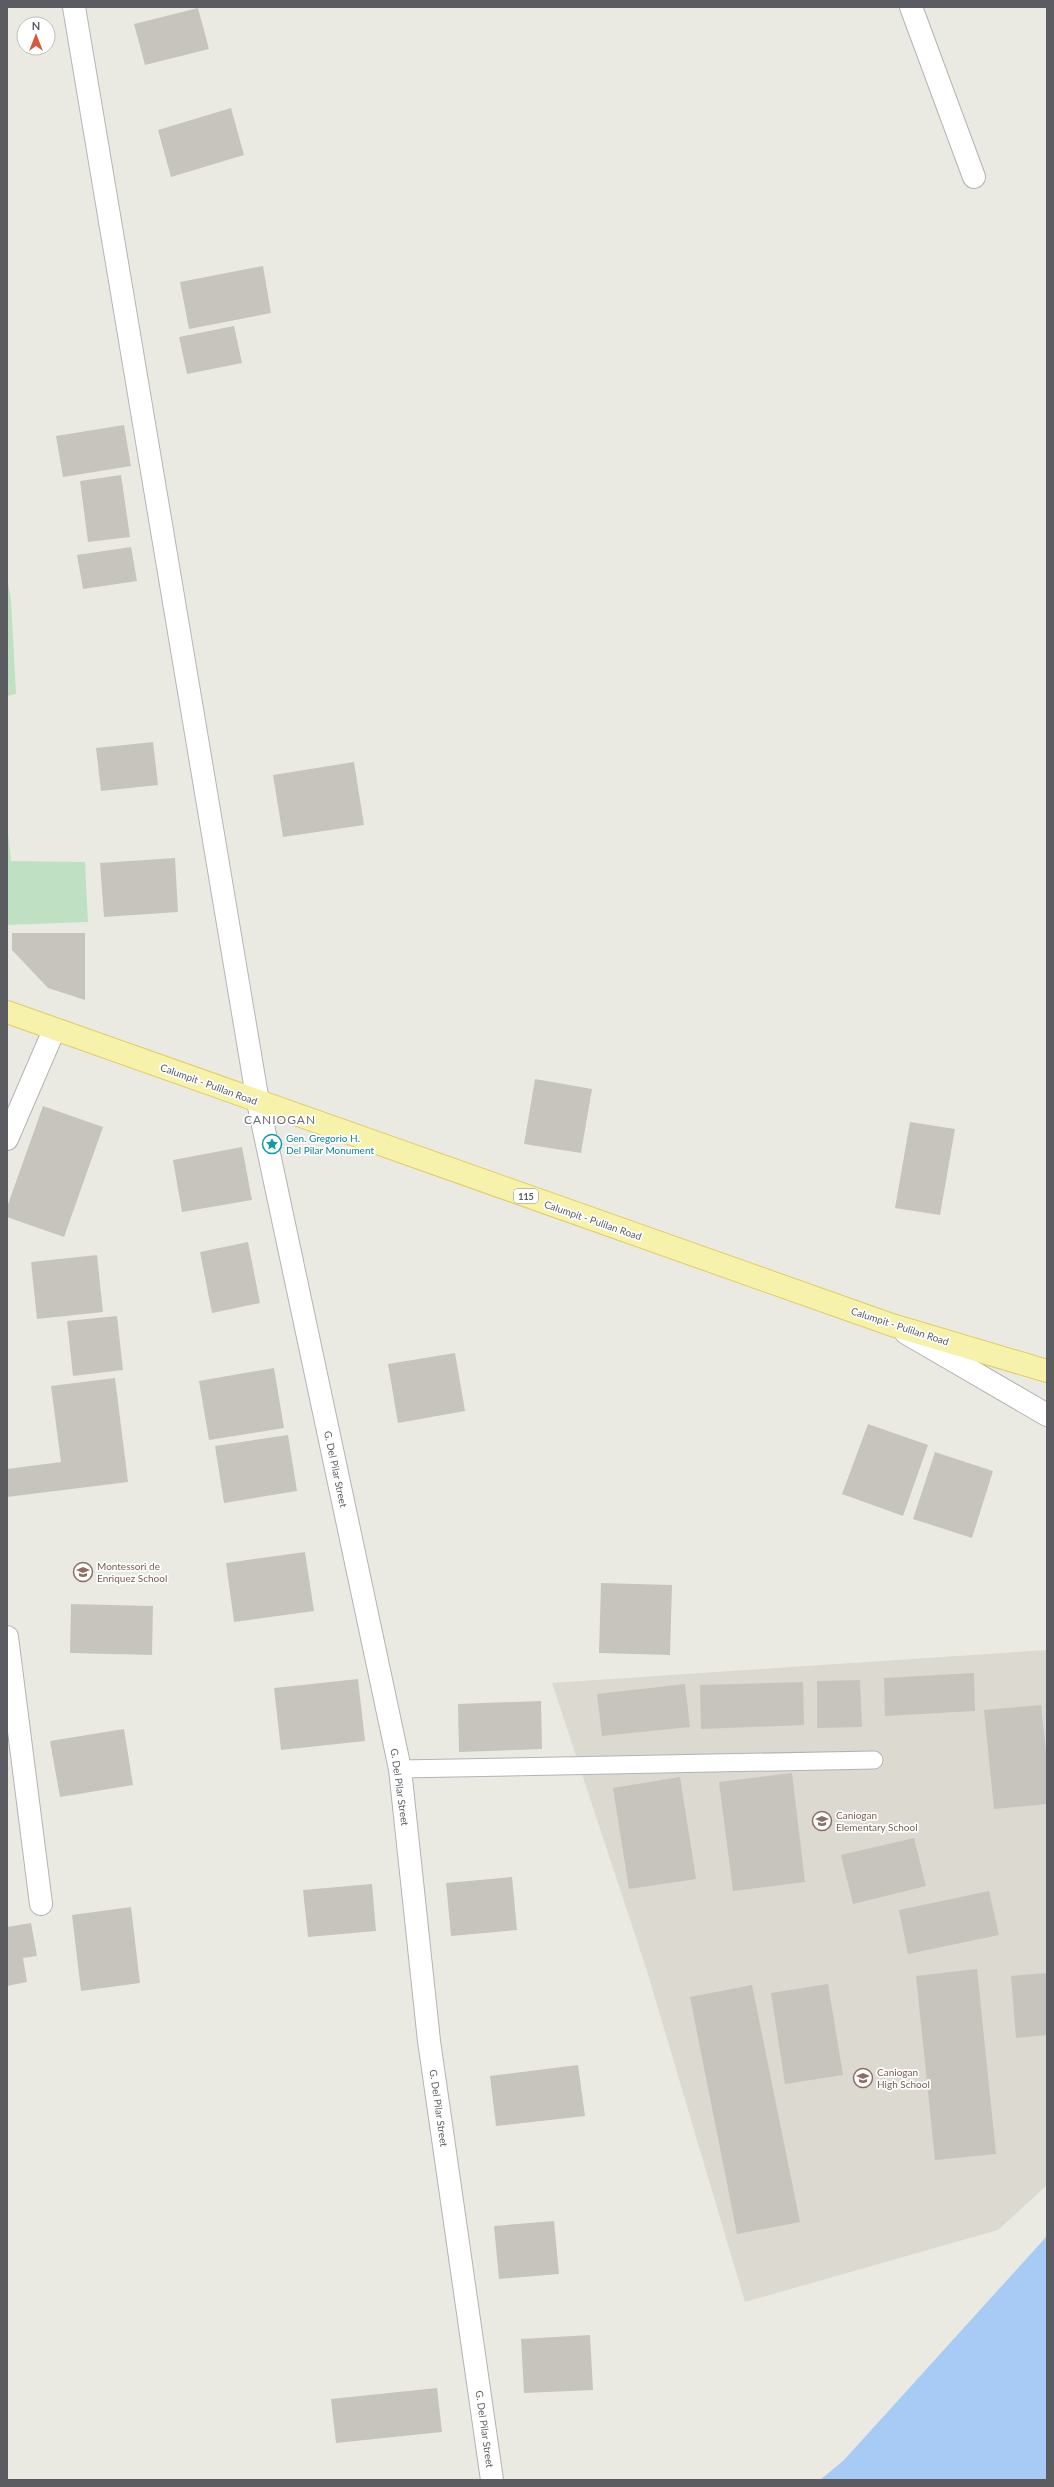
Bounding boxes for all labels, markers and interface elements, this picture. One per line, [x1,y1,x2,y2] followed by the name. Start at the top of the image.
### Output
[16,16,56,56] north arrow
[32,19,40,32] text: N
[159,1061,259,1107] street label: Calumpit - Pulilan Road
[244,1112,316,1127] district label: CANIOGAN
[286,1132,374,1156] place label: Gen. Gregorio H. Del Pilar Monument
[261,1133,283,1155] place icon: Gen. Gregorio H. Del Pilar Monument
[514,1189,538,1203] road number: 115
[543,1198,643,1242] street label: Calumpit - Pulilan Road
[850,1305,950,1347] street label: Calumpit - Pulilan Road
[322,1430,350,1509] street label: G. Del Pilar Street
[97,1560,167,1584] place label: Montessori de Enriquez School
[72,1561,94,1583] school or university icon: Montessori de Enriquez School
[389,1748,411,1827] street label: G. Del Pilar Street
[836,1809,918,1833] place label: Caniogan Elementary School
[811,1810,833,1832] school or university icon: Caniogan Elementary School
[877,2066,930,2090] place label: Caniogan High School
[852,2067,874,2089] school or university icon: Caniogan High School
[428,2069,450,2148] street label: G. Del Pilar Street
[474,2390,496,2469] street label: G. Del Pilar Street

